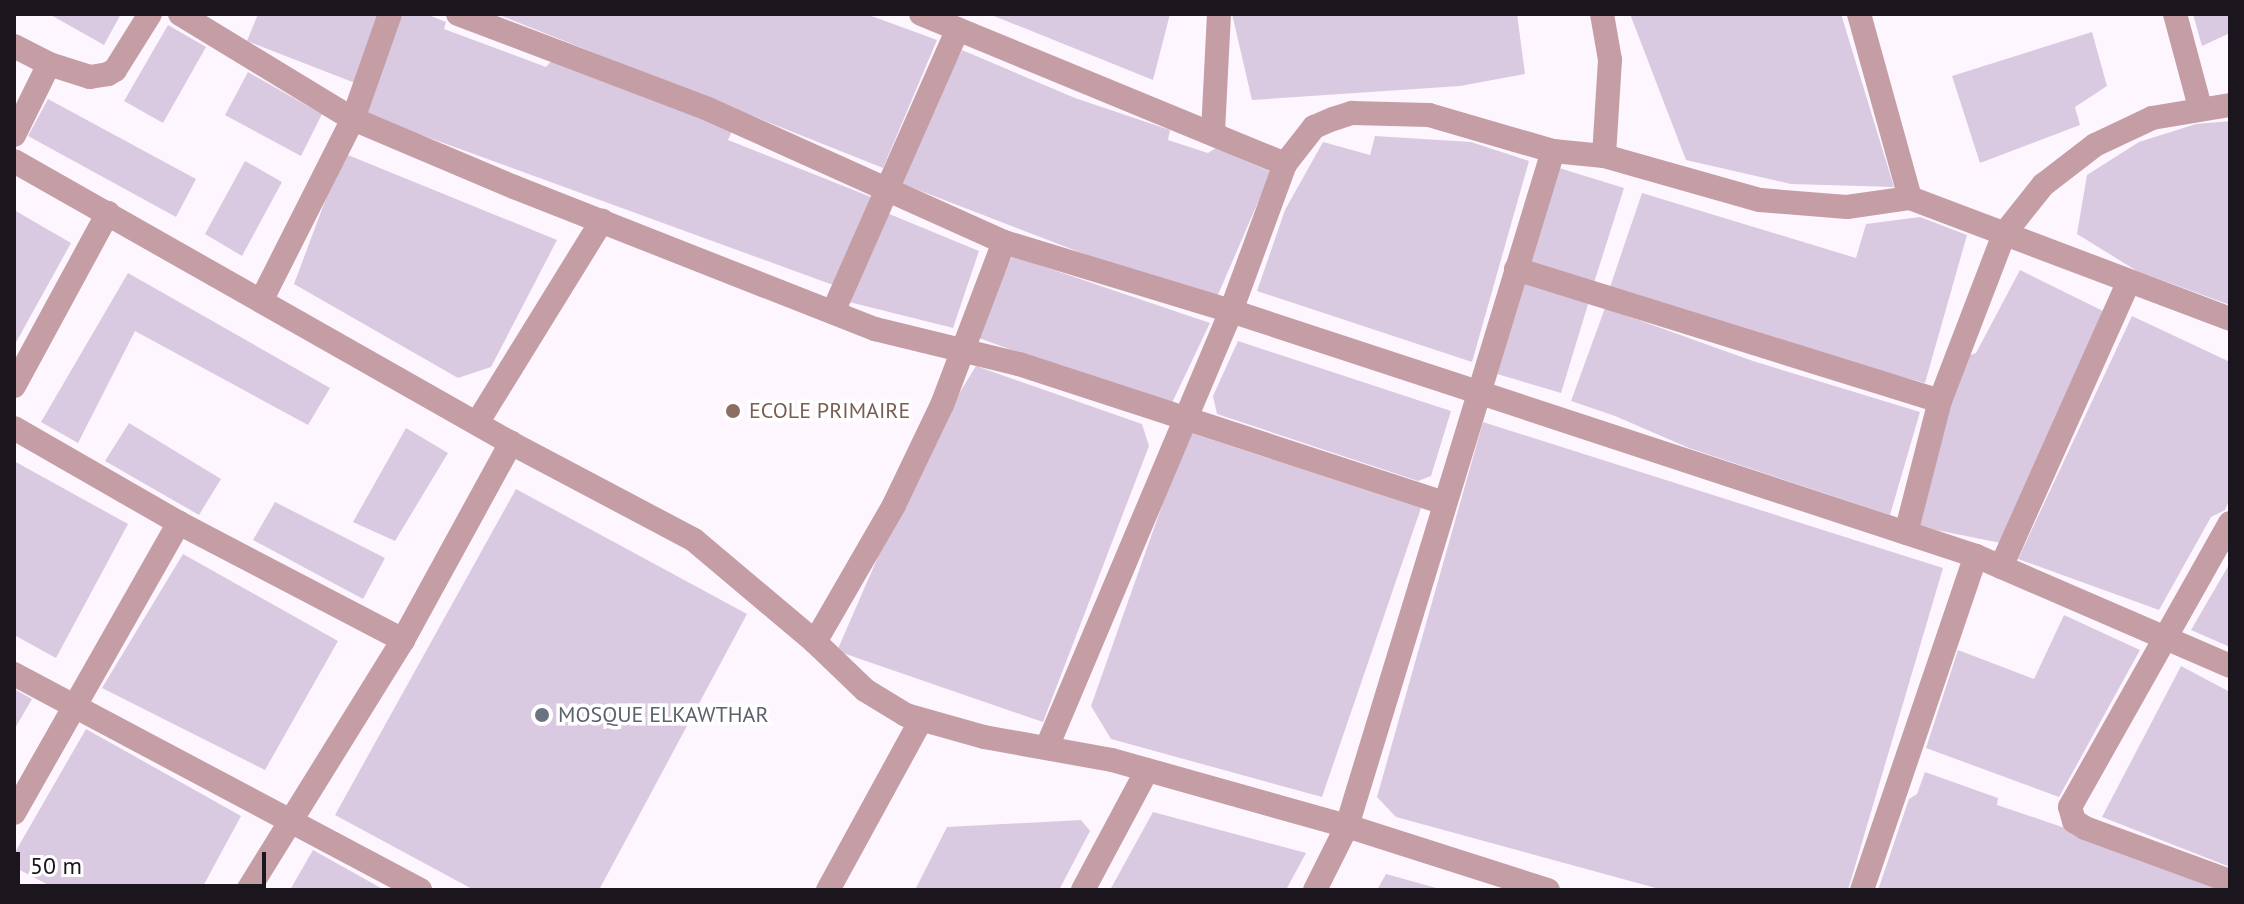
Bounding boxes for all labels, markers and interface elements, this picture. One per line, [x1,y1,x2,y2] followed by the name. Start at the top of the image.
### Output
[749,398,910,424] place label: ECOLE PRIMAIRE
[724,402,742,420] marker: ECOLE PRIMAIRE
[558,702,769,728] place label: MOSQUE ELKAWTHAR
[533,706,551,724] marker: MOSQUE ELKAWTHAR
[20,836,270,886] scale bar
[30,850,82,881] text: 50 m

